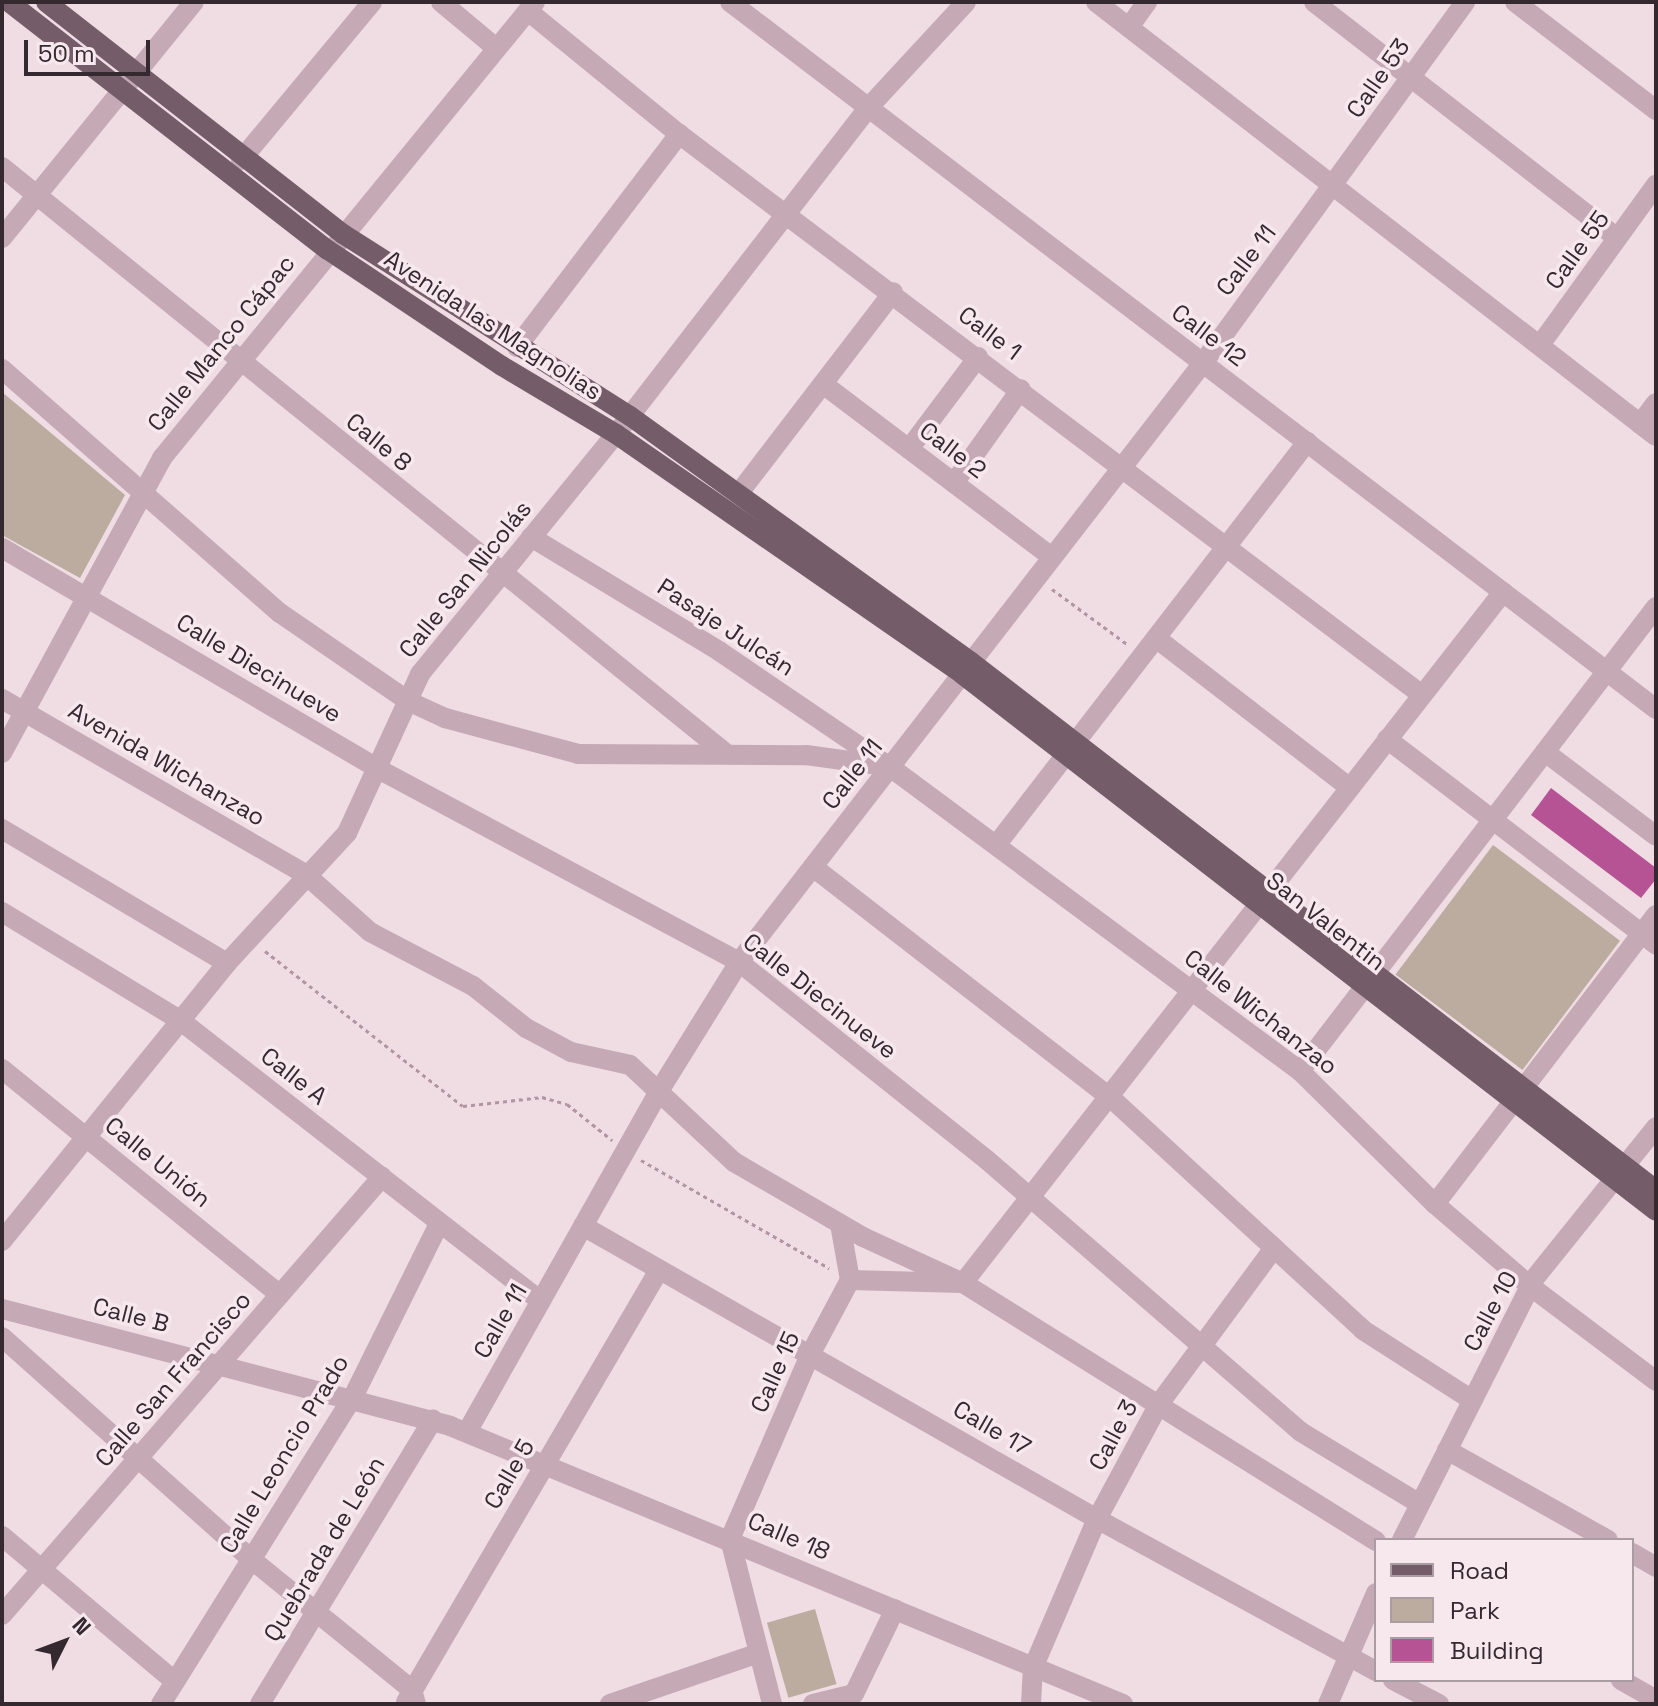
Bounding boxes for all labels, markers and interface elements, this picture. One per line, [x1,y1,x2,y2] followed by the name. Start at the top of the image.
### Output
[28,24,154,74] scale bar
[1340,33,1416,123] street label: Calle 53
[38,38,95,69] text: 50 m
[1539,205,1615,295] street label: Calle 55
[1210,219,1282,301] street label: Calle 11
[379,244,607,406] street label: Avenida las Magnolias
[141,249,301,437] street label: Calle Manco Cápac
[1166,298,1252,372] street label: Calle 12
[953,300,1027,366] street label: Calle 1
[340,407,418,477] street label: Calle 8
[914,416,992,484] street label: Calle 2
[393,495,537,663] street label: Calle San Nicolás
[652,572,800,682] street label: Pasaje Julcán
[171,607,347,729] street label: Calle Diecinueve
[63,696,271,832] street label: Avenida Wichanzao
[816,733,888,815] street label: Calle 11
[1261,866,1391,976] street label: San Valentin
[737,927,903,1065] street label: Calle Diecinueve
[1179,943,1343,1081] street label: Calle Wichanzao
[255,1041,333,1111] street label: Calle A
[99,1111,217,1213] street label: Calle Unión
[1457,1266,1523,1356] street label: Calle 10
[467,1279,533,1363] street label: Calle 11
[89,1285,257,1473] street label: Calle San Francisco
[90,1292,172,1338] street label: Calle B
[744,1327,806,1417] street label: Calle 15
[213,1350,355,1558] street label: Calle Leoncio Prado
[948,1394,1036,1462] street label: Calle 17
[1082,1395,1144,1475] street label: Calle 3
[478,1434,540,1514] street label: Calle 5
[257,1451,391,1647] street label: Quebrada de León
[744,1506,834,1566] street label: Calle 18
[1374,1538,1634,1682] legend
[1450,1555,1509,1586] text: Road
[1450,1595,1500,1626] text: Park
[24,1602,104,1682] north arrow
[66,1611,97,1641] text: N
[1450,1635,1544,1666] text: Building

